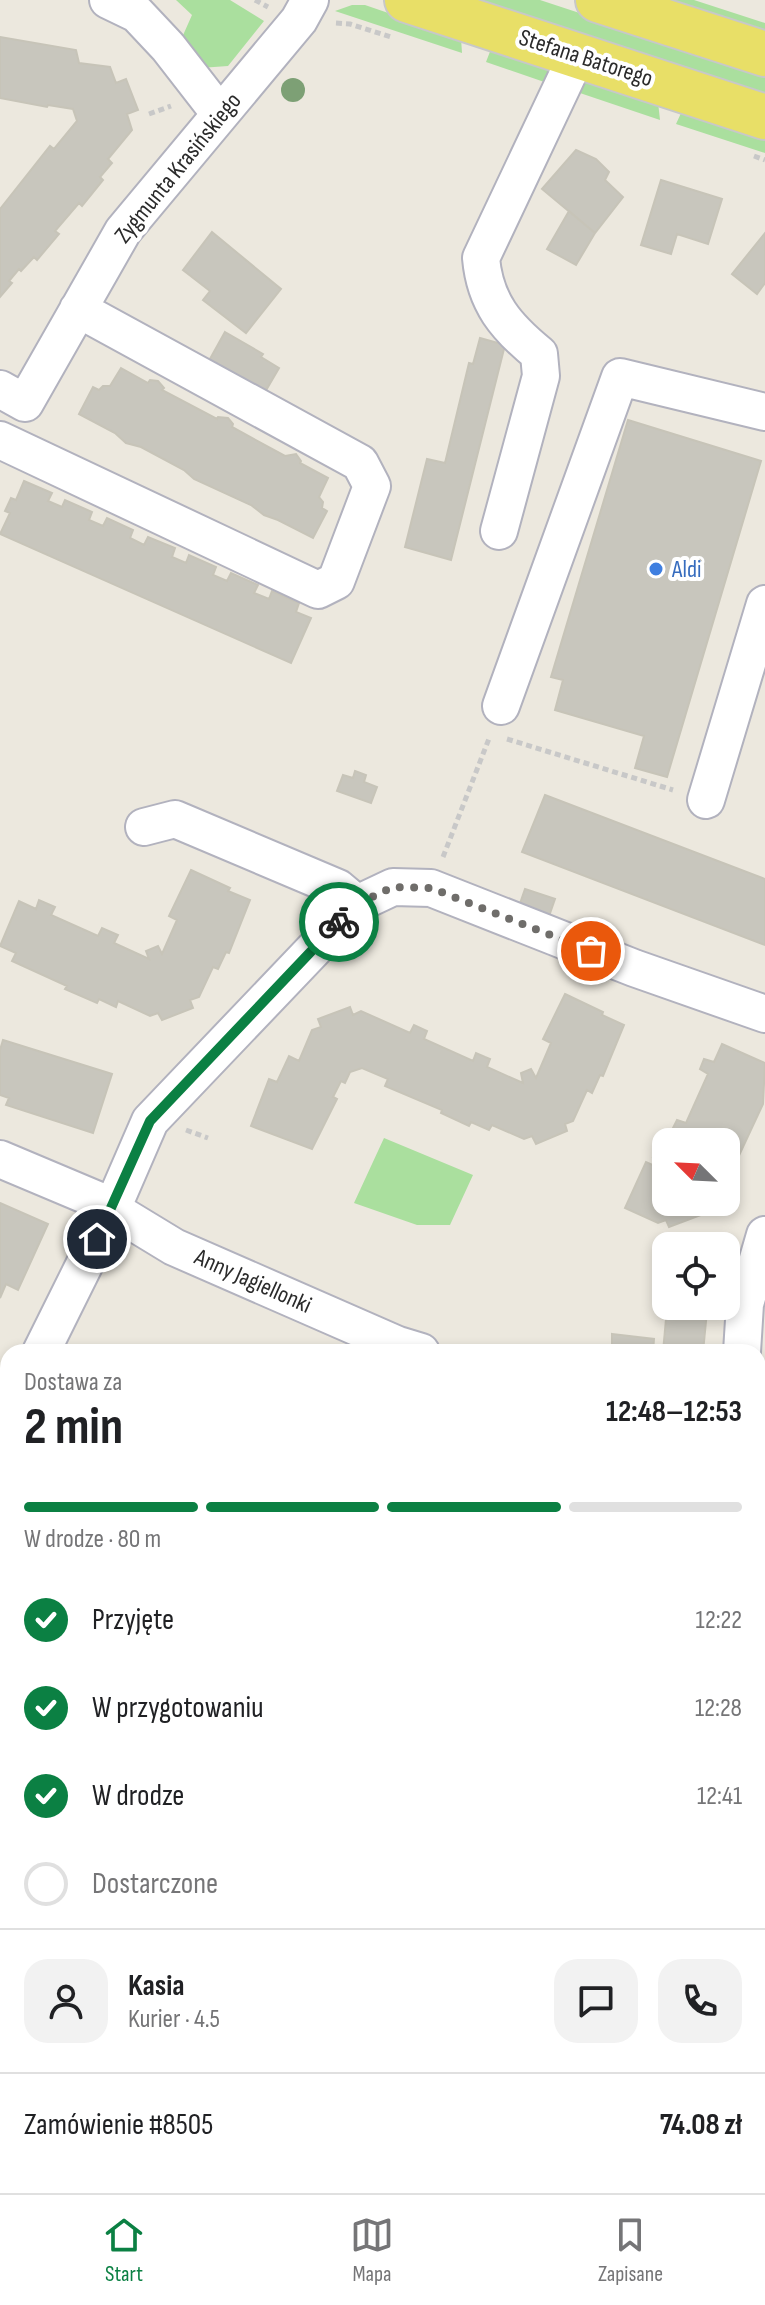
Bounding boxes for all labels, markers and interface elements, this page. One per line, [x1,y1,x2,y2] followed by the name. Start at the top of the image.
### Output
[515,23,657,93] street label: Stefana Batorego
[109,87,247,249] street label: Zygmunta Krasińskiego
[671,555,702,584] place label: Aldi
[647,560,665,578] marker: Aldi
[299,882,379,962] courier
[317,900,361,944] icon: bike
[557,917,625,985] pin
[569,929,613,973] icon: bag
[652,1128,740,1216] north arrow
[652,1128,740,1320] map controls
[63,1205,131,1273] pin
[75,1217,119,1261] icon: home
[652,1232,740,1320] button: locate
[189,1242,316,1320] street label: Anny Jagiellonki
[24,1367,122,1398] text: Dostawa za
[606,1394,742,1430] text: 12:48–12:53
[24,1396,123,1459] text: 2 min
[24,1524,161,1555] text: W drodze · 80 m
[24,1598,68,1642] icon: check
[92,1602,174,1638] text: Przyjęte
[696,1605,742,1636] text: 12:22
[24,1686,68,1730] icon: check
[92,1690,264,1726] text: W przygotowaniu
[695,1693,742,1724] text: 12:28
[24,1774,68,1818] icon: check
[92,1778,184,1814] text: W drodze
[697,1781,742,1812] text: 12:41
[92,1866,218,1902] text: Dostarczone
[24,1959,108,2043] button: person
[554,1959,638,2043] button: chat
[658,1959,742,2043] button: phone
[128,1968,185,2004] text: Kasia
[128,2004,220,2035] text: Kurier · 4.5
[24,2107,213,2143] text: Zamówienie #8505
[660,2107,742,2143] text: 74.08 zł
[102,2213,146,2288] tab: Start
[350,2213,394,2288] tab: Mapa
[598,2213,663,2288] tab: Zapisane

